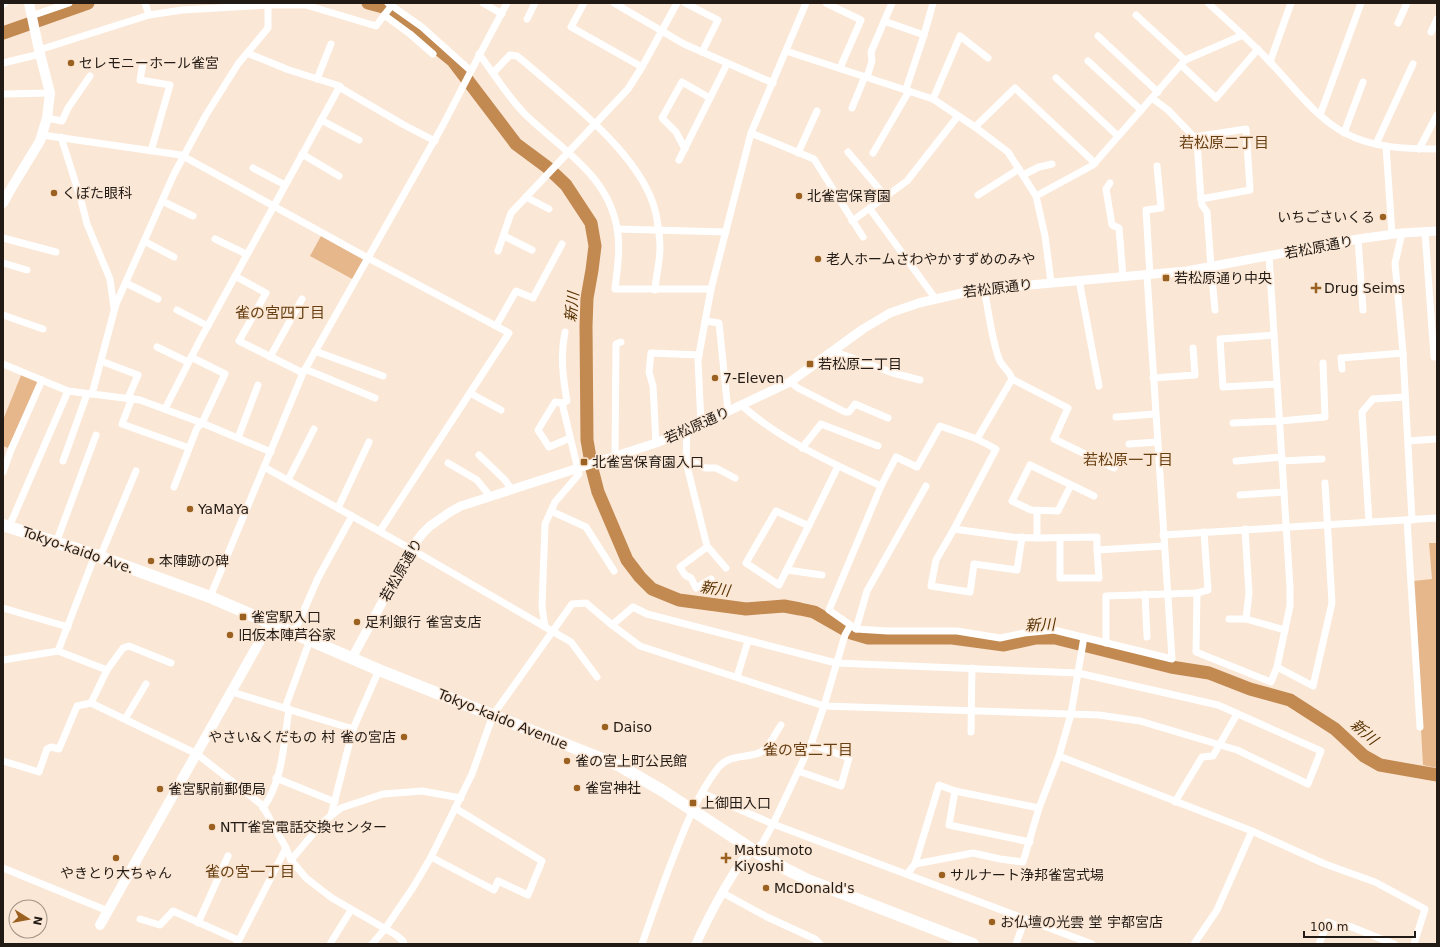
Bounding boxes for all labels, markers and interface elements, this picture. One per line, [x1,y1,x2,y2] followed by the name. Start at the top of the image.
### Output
[79,55,219,71] place label: セレモニーホール雀宮
[66,58,76,68] marker: セレモニーホール雀宮
[1179,134,1269,152] district label: 若松原二丁目
[62,185,132,201] place label: くぼた眼科
[49,188,59,198] marker: くぼた眼科
[807,188,891,204] place label: 北雀宮保育園
[794,191,804,201] marker: 北雀宮保育園
[1277,209,1375,225] place label: いちごさいくる
[1378,212,1388,222] marker: いちごさいくる
[1283,232,1355,262] street label: 若松原通り
[826,251,1036,267] place label: 老人ホームさわやかすずめのみや
[813,254,823,264] marker: 老人ホームさわやかすずめのみや
[1174,270,1272,286] place label: 若松原通り中央
[1161,273,1171,283] marker: 若松原通り中央
[962,276,1034,300] street label: 若松原通り
[1324,280,1405,296] place label: Drug Seims
[1311,283,1321,293] marker: Drug Seims
[561,289,583,323] water label: 新川
[235,304,325,322] district label: 雀の宮四丁目
[818,356,902,372] place label: 若松原二丁目
[805,359,815,369] marker: 若松原二丁目
[723,370,784,386] place label: 7-Eleven
[710,373,720,383] marker: 7-Eleven
[662,403,732,447] street label: 若松原通り
[1083,451,1173,469] district label: 若松原一丁目
[592,454,704,470] place label: 北雀宮保育園入口
[579,457,589,467] marker: 北雀宮保育園入口
[197,501,249,517] place label: YaMaYa
[185,504,195,514] marker: YaMaYa
[19,523,136,577] street label: Tokyo-kaido Ave.
[377,536,425,604] street label: 若松原通り
[159,553,229,569] place label: 本陣跡の碑
[146,556,156,566] marker: 本陣跡の碑
[699,578,733,600] water label: 新川
[251,609,321,625] place label: 雀宮駅入口
[238,612,248,622] marker: 雀宮駅入口
[365,614,481,630] place label: 足利銀行 雀宮支店
[1025,615,1057,635] water label: 新川
[352,617,362,627] marker: 足利銀行 雀宮支店
[238,627,336,643] place label: 旧仮本陣芦谷家
[225,630,235,640] marker: 旧仮本陣芦谷家
[435,685,570,752] street label: Tokyo-kaido Avenue
[1347,715,1383,750] water label: 新川
[613,719,652,735] place label: Daiso
[600,722,610,732] marker: Daiso
[208,729,396,745] place label: やさい&くだもの 村 雀の宮店
[399,732,409,742] marker: やさい&くだもの 村 雀の宮店
[763,741,853,759] district label: 雀の宮二丁目
[575,753,687,769] place label: 雀の宮上町公民館
[562,756,572,766] marker: 雀の宮上町公民館
[585,780,641,796] place label: 雀宮神社
[168,781,266,797] place label: 雀宮駅前郵便局
[572,783,582,793] marker: 雀宮神社
[155,784,165,794] marker: 雀宮駅前郵便局
[701,795,771,811] place label: 上御田入口
[688,798,698,808] marker: 上御田入口
[220,819,387,835] place label: NTT雀宮電話交換センター
[207,822,217,832] marker: NTT雀宮電話交換センター
[734,842,813,874] place label: Matsumoto Kiyoshi
[111,853,121,863] marker: やきとり大ちゃん
[721,853,731,863] marker: Matsumoto Kiyoshi
[205,863,295,881] district label: 雀の宮一丁目
[60,865,172,881] place label: やきとり大ちゃん
[950,867,1104,883] place label: サルナート浄邦雀宮式場
[937,870,947,880] marker: サルナート浄邦雀宮式場
[774,880,855,896] place label: McDonald's
[761,883,771,893] marker: McDonald's
[8,899,48,939] north arrow
[1304,913,1415,939] scale bar
[1000,914,1163,930] place label: お仏壇の光雲 堂 宇都宮店
[30,915,45,927] text: N
[987,917,997,927] marker: お仏壇の光雲 堂 宇都宮店
[1310,920,1348,934] text: 100 m

